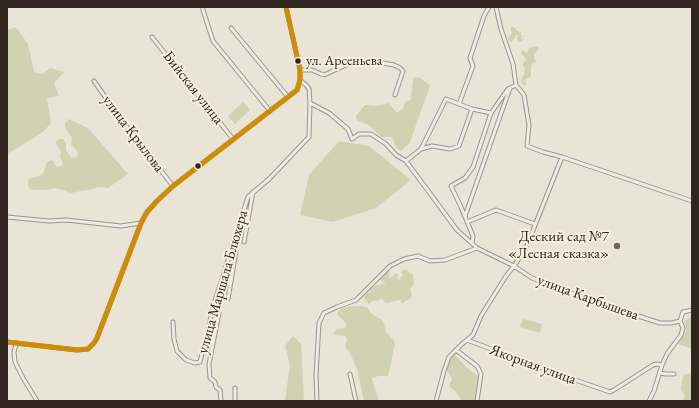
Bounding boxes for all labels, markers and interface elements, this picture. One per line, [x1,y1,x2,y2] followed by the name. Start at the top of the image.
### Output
[159,48,227,128] street label: Бийская улица
[306,53,382,69] place label: ул. Арсеньева
[293,56,303,66] marker: ул. Арсеньева
[98,92,168,176] street label: улица Крылова
[193,161,203,171] unlabelled marker
[194,208,252,356] street label: улица Маршала Блюхера
[508,228,609,263] place label: Деский сад №7 «Лесная сказка»
[612,241,622,251] marker: Деский сад №7 «Лесная сказка»
[535,271,641,325] street label: улица Карбышева
[487,341,579,389] street label: Якорная улица

